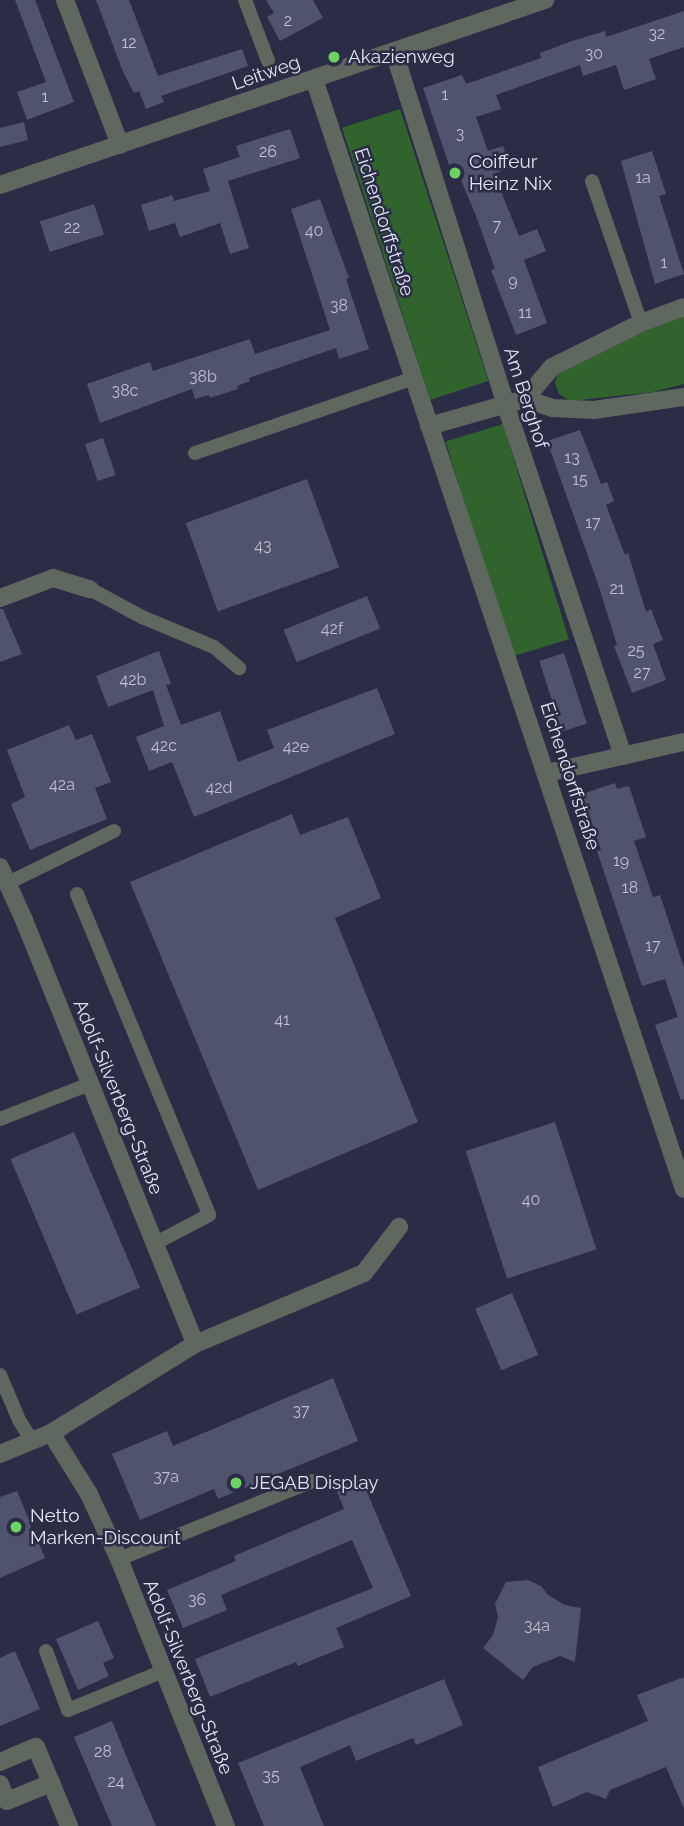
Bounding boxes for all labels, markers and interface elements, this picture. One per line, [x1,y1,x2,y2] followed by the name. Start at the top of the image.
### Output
[284,11,292,31] house number: 2
[649,24,665,44] house number: 32
[121,33,137,53] house number: 12
[585,44,603,64] house number: 30
[348,46,455,68] place label: Akazienweg
[326,49,342,65] marker: Akazienweg
[229,51,303,95] street label: Leitweg
[442,85,448,105] house number: 1
[42,87,48,107] house number: 1
[456,124,464,144] house number: 3
[259,142,277,162] house number: 26
[349,145,419,299] street label: Eichendorffstraße
[469,151,552,195] place label: Coiffeur Heinz Nix
[447,165,463,181] marker: Coiffeur Heinz Nix
[635,168,651,188] house number: 1a
[493,216,501,236] house number: 7
[64,218,80,238] house number: 22
[305,221,323,241] house number: 40
[661,253,667,273] house number: 1
[508,271,518,291] house number: 9
[330,296,348,316] house number: 38
[518,303,532,323] house number: 11
[499,344,553,452] street label: Am Berghof
[189,367,217,387] house number: 38b
[112,381,138,401] house number: 38c
[564,448,580,468] house number: 13
[572,470,588,490] house number: 15
[585,513,601,533] house number: 17
[254,536,272,556] house number: 43
[609,579,625,599] house number: 21
[321,619,343,639] house number: 42f
[627,641,645,661] house number: 25
[634,663,650,683] house number: 27
[120,670,146,690] house number: 42b
[535,699,605,853] street label: Eichendorffstraße
[151,736,177,756] house number: 42c
[283,737,309,757] house number: 42e
[49,775,75,795] house number: 42a
[205,778,233,798] house number: 42d
[613,851,629,871] house number: 19
[622,878,638,898] house number: 18
[645,936,661,956] house number: 17
[68,996,168,1198] street label: Adolf-Silverberg-Straße
[274,1010,290,1030] house number: 41
[522,1190,540,1210] house number: 40
[292,1401,310,1421] house number: 37
[153,1467,179,1487] house number: 37a
[250,1472,379,1494] place label: JEGAB Display
[228,1475,244,1491] marker: JEGAB Display
[30,1505,181,1549] place label: Netto Marken-Discount
[8,1519,24,1535] marker: Netto Marken-Discount
[138,1576,238,1778] street label: Adolf-Silverberg-Straße
[188,1590,206,1610] house number: 36
[524,1616,550,1636] house number: 34a
[94,1742,112,1762] house number: 28
[262,1766,280,1786] house number: 35
[107,1772,125,1792] house number: 24

